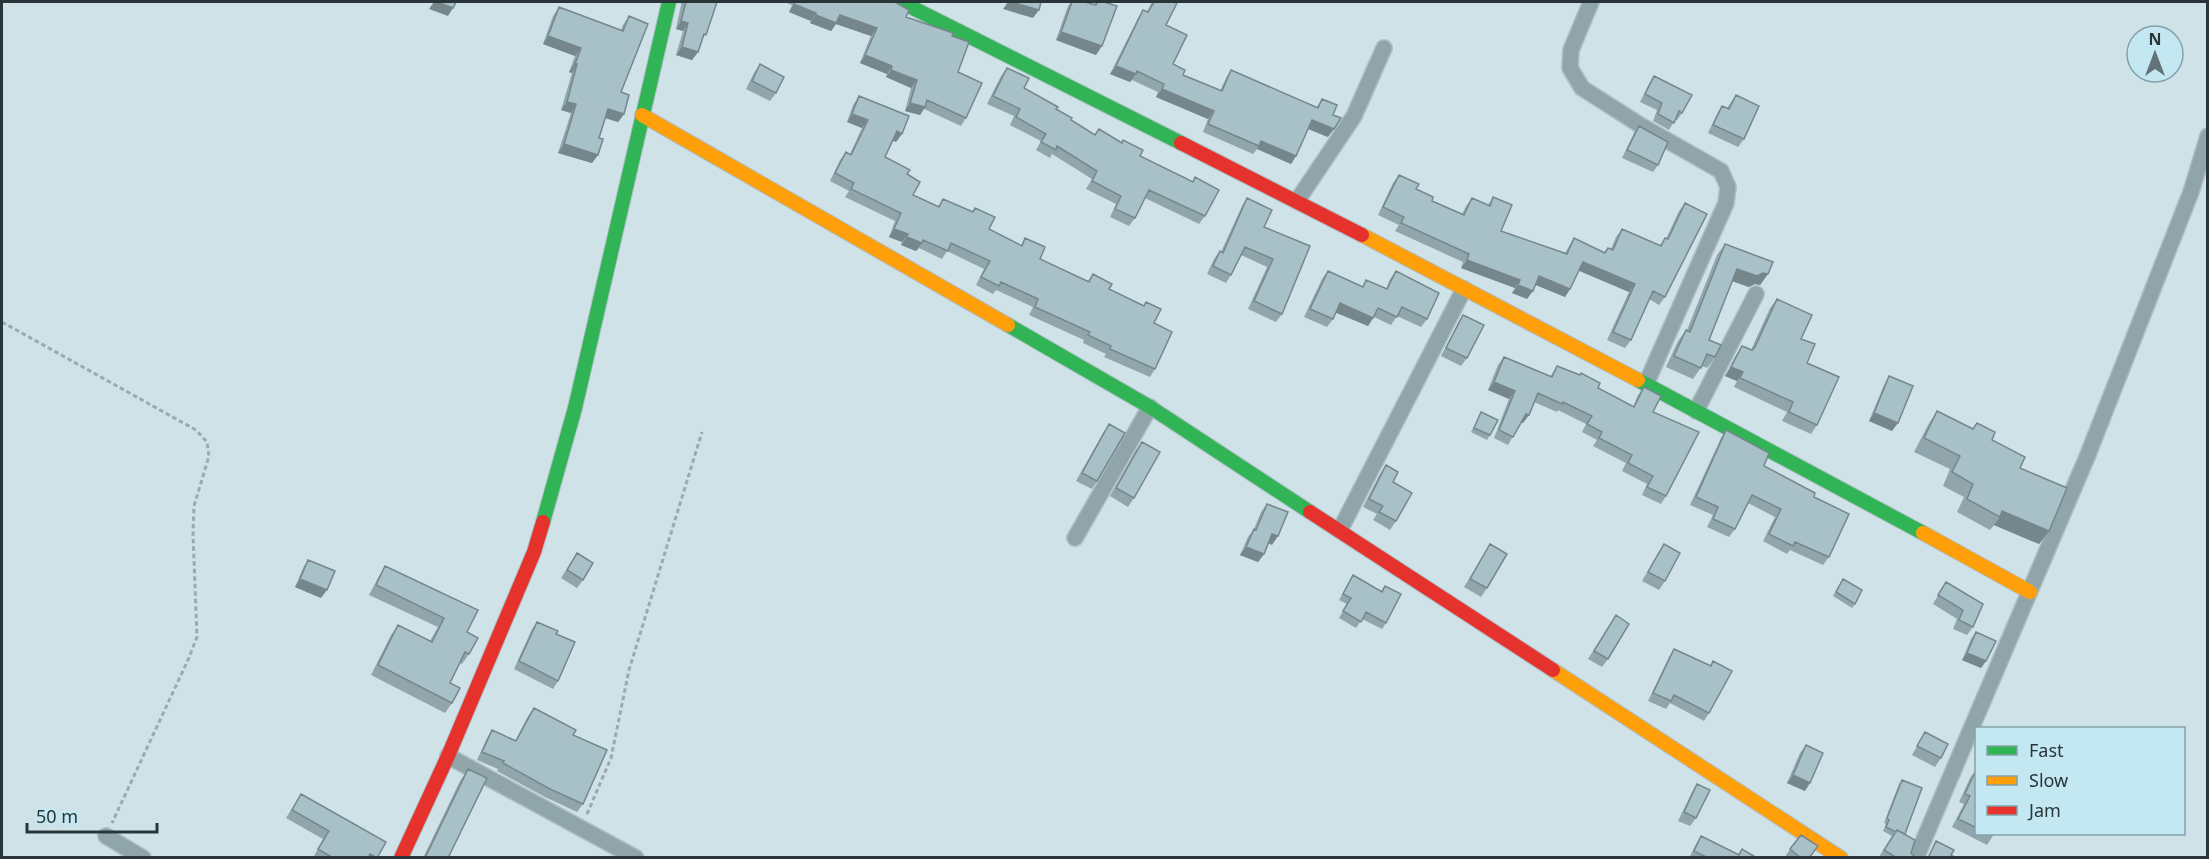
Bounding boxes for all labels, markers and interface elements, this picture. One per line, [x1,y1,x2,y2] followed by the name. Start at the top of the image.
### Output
[2125,24,2185,84] north arrow
[2148,28,2162,50] text: N
[1975,727,2185,835] legend
[2029,738,2064,762] text: Fast
[2029,768,2068,792] text: Slow
[27,796,158,834] scale bar
[2027,798,2061,822] text: Jam
[36,804,78,828] text: 50 m

